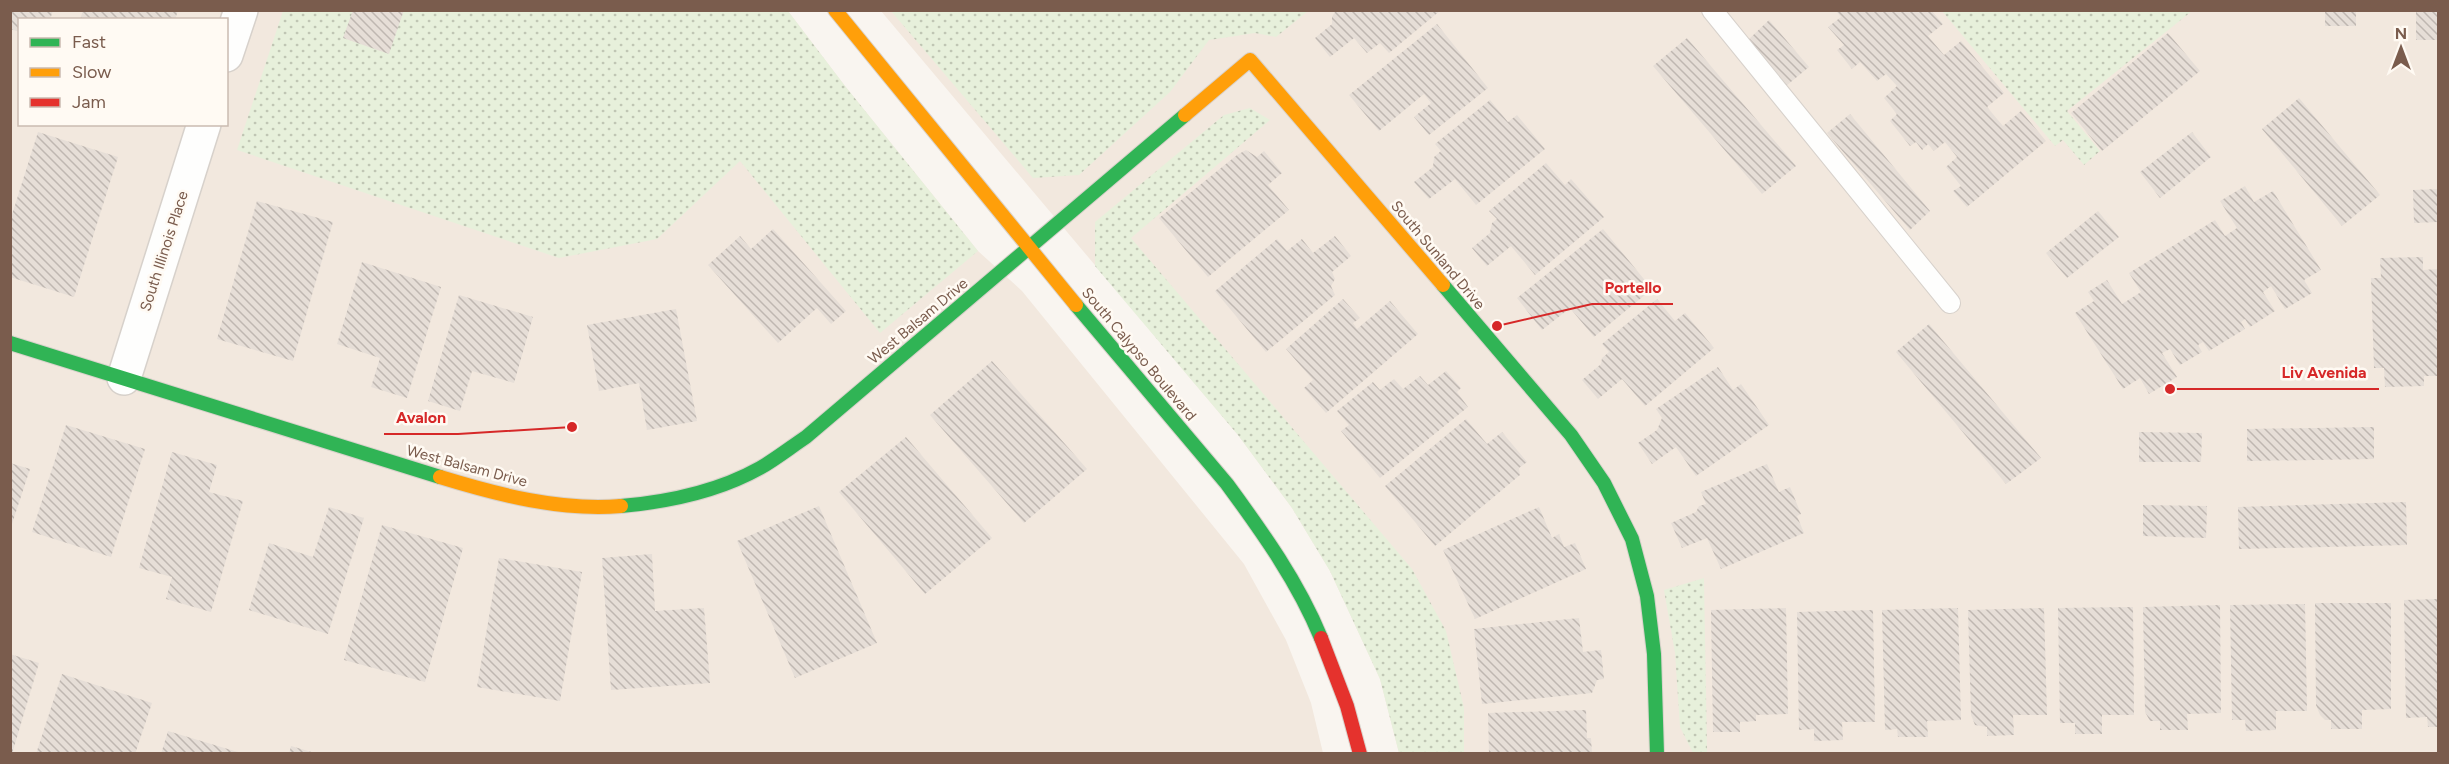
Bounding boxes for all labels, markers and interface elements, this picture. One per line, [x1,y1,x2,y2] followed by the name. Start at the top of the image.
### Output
[18,18,228,126] legend
[2371,18,2431,78] north arrow
[2395,24,2407,43] text: N
[72,31,106,53] text: Fast
[72,61,111,83] text: Slow
[72,91,106,113] text: Jam
[136,189,192,313] street label: South Illinois Place
[1387,197,1489,313] street label: South Sunland Drive
[1592,270,1673,304] callout: Portello
[865,274,971,368] street label: West Balsam Drive
[1604,278,1662,297] text: Portello
[1078,284,1200,424] street label: South Calypso Boulevard
[2270,355,2379,389] callout: Liv Avenida
[2281,363,2367,382] text: Liv Avenida
[384,400,458,434] callout: Avalon
[396,408,446,427] text: Avalon
[405,441,529,491] street label: West Balsam Drive

